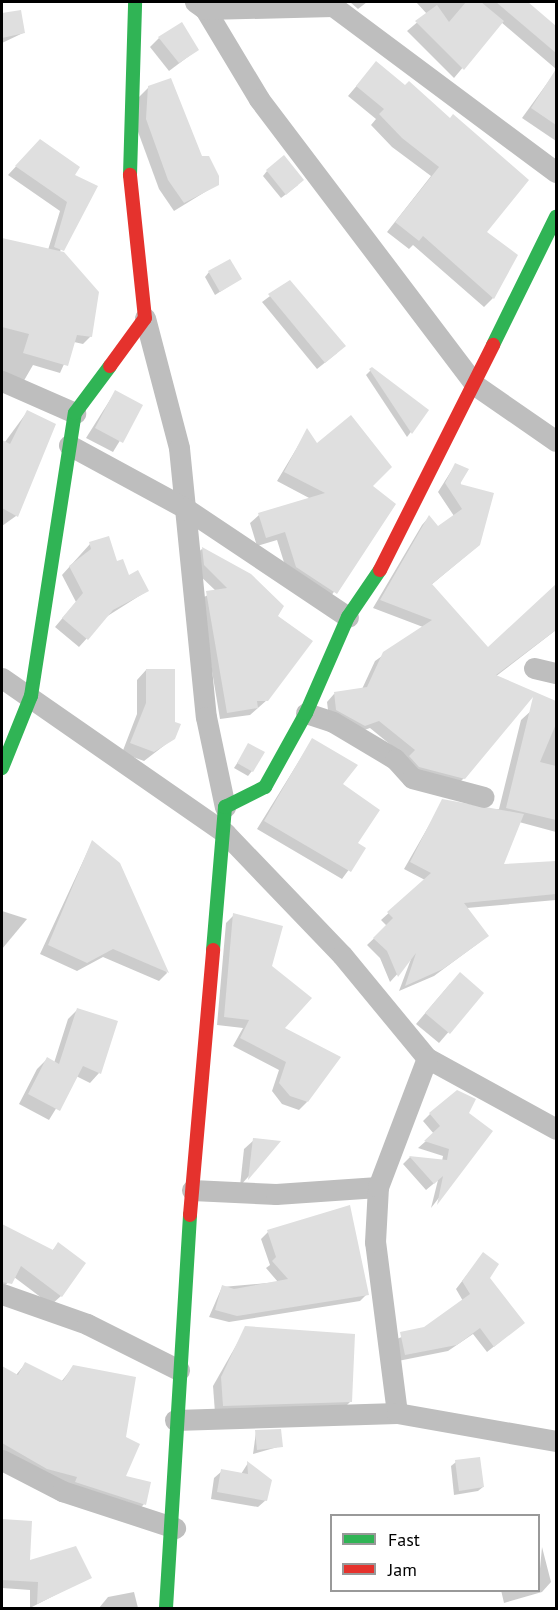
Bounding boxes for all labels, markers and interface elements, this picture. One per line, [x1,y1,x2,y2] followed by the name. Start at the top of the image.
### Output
[330,1514,540,1592] legend
[388,1528,420,1551] text: Fast
[388,1558,417,1581] text: Jam

